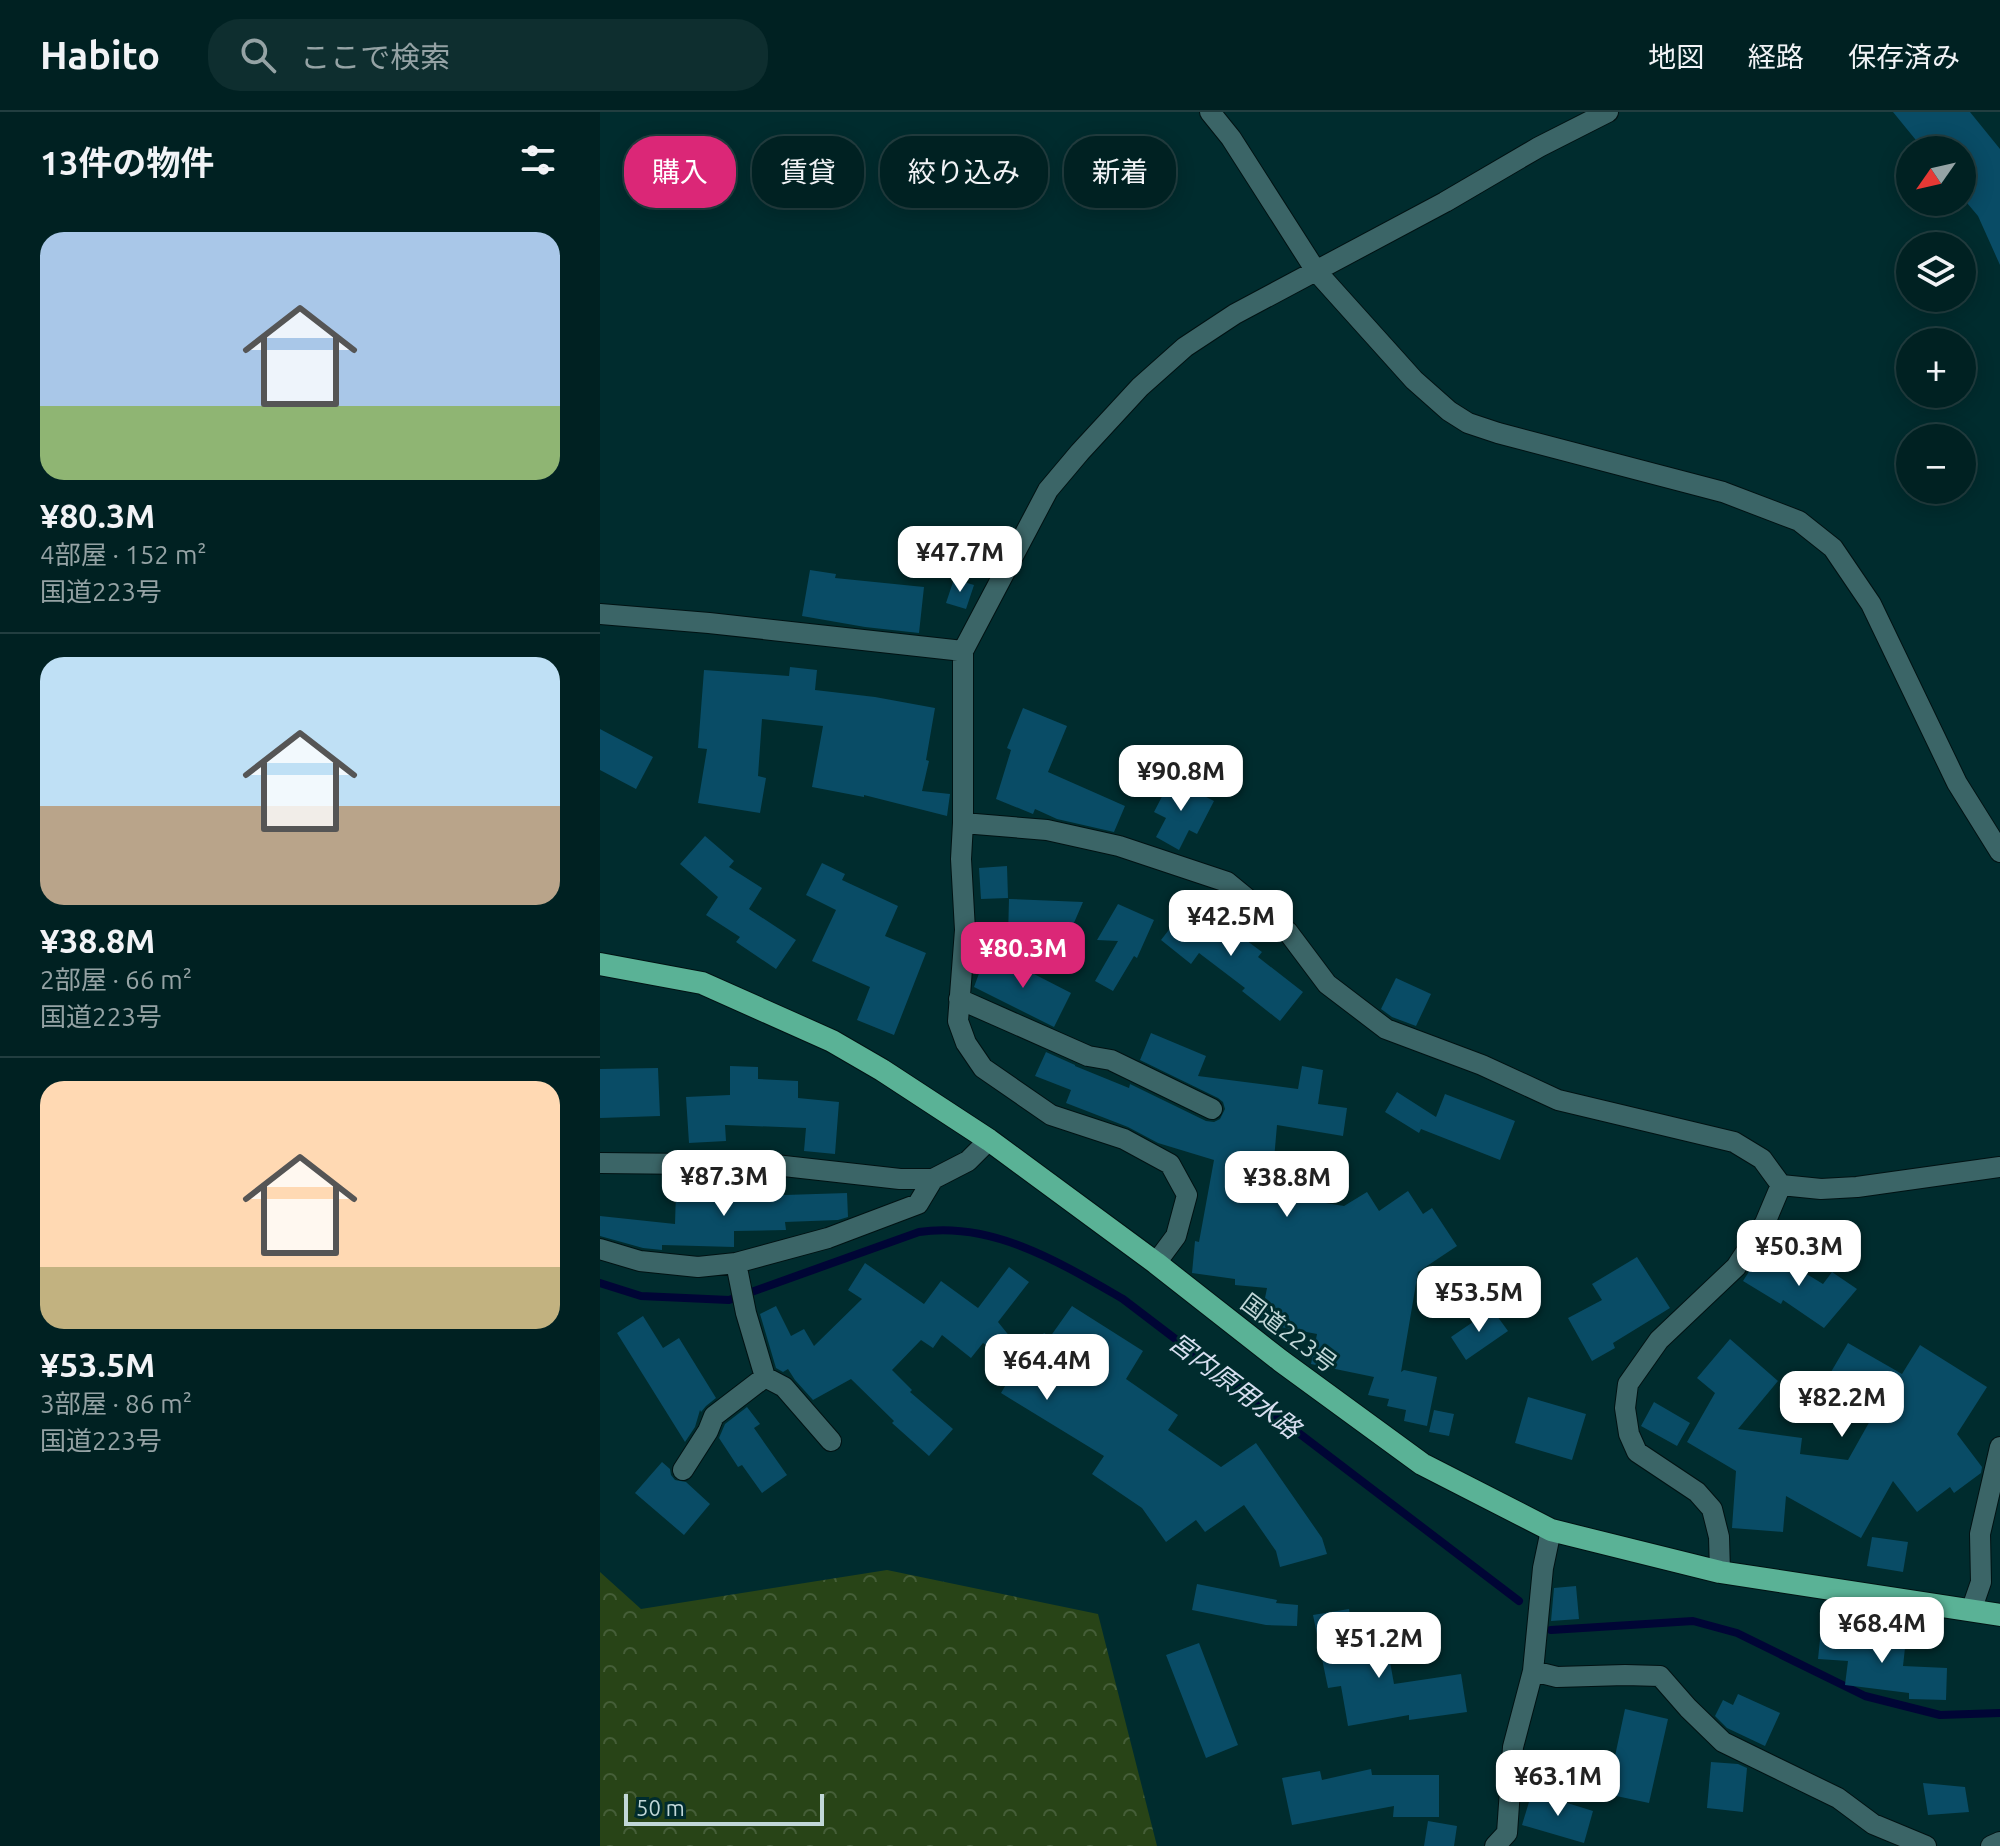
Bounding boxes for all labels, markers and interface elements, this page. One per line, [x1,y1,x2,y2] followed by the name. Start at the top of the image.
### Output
[208,19,768,91] search box
[236,33,280,77] icon: search
[40,34,160,76] text: Habito
[300,40,450,74] text: ここで検索
[1648,41,1704,72] text: 地図
[1748,41,1804,72] text: 経路
[1848,41,1960,72] text: 保存済み
[624,136,736,208] chip: 購入
[752,136,864,208] chip: 賃貸
[880,136,1048,208] chip: 絞り込み
[1064,136,1176,208] chip: 新着
[1896,136,1976,216] north arrow
[1896,136,1976,504] map controls
[516,138,560,182] icon: filters
[40,143,214,181] text: 13件の物件
[1896,232,1976,312] button: layers
[228,284,372,428] icon: home
[1896,328,1976,408] button: +
[1896,424,1976,504] button: −
[40,496,155,534] text: ¥80.3M
[895,526,1025,594] pin: ¥47.7M
[916,537,1004,566] text: ¥47.7M
[40,540,207,569] text: 4部屋 · 152 m²
[40,577,162,606] text: 国道223号
[228,709,372,853] icon: home
[1116,745,1246,813] pin: ¥90.8M
[1137,756,1225,785] text: ¥90.8M
[1166,890,1296,958] pin: ¥42.5M
[1187,901,1275,930] text: ¥42.5M
[40,921,155,959] text: ¥38.8M
[958,922,1088,990] pin: ¥80.3M
[979,933,1067,962] text: ¥80.3M
[40,965,192,994] text: 2部屋 · 66 m²
[40,1002,162,1031] text: 国道223号
[228,1133,372,1277] icon: home
[659,1150,789,1218] pin: ¥87.3M
[1222,1151,1352,1219] pin: ¥38.8M
[680,1161,768,1190] text: ¥87.3M
[1243,1162,1331,1191] text: ¥38.8M
[1734,1220,1864,1288] pin: ¥50.3M
[1755,1231,1843,1260] text: ¥50.3M
[1414,1266,1544,1334] pin: ¥53.5M
[1435,1277,1523,1306] text: ¥53.5M
[1236,1288,1342,1378] street label: 国道223号
[1164,1326,1308,1445] water label: 宮内原用水路
[982,1334,1112,1402] pin: ¥64.4M
[40,1345,155,1383] text: ¥53.5M
[1003,1345,1091,1374] text: ¥64.4M
[1777,1371,1907,1439] pin: ¥82.2M
[1798,1382,1886,1411] text: ¥82.2M
[40,1389,192,1418] text: 3部屋 · 86 m²
[40,1426,162,1455] text: 国道223号
[1817,1597,1947,1665] pin: ¥68.4M
[1838,1608,1926,1637] text: ¥68.4M
[1314,1612,1444,1680] pin: ¥51.2M
[1335,1623,1423,1652] text: ¥51.2M
[1493,1750,1623,1818] pin: ¥63.1M
[1514,1761,1602,1790] text: ¥63.1M
[624,1790,824,1826] scale bar
[636,1795,685,1820] text: 50 m

